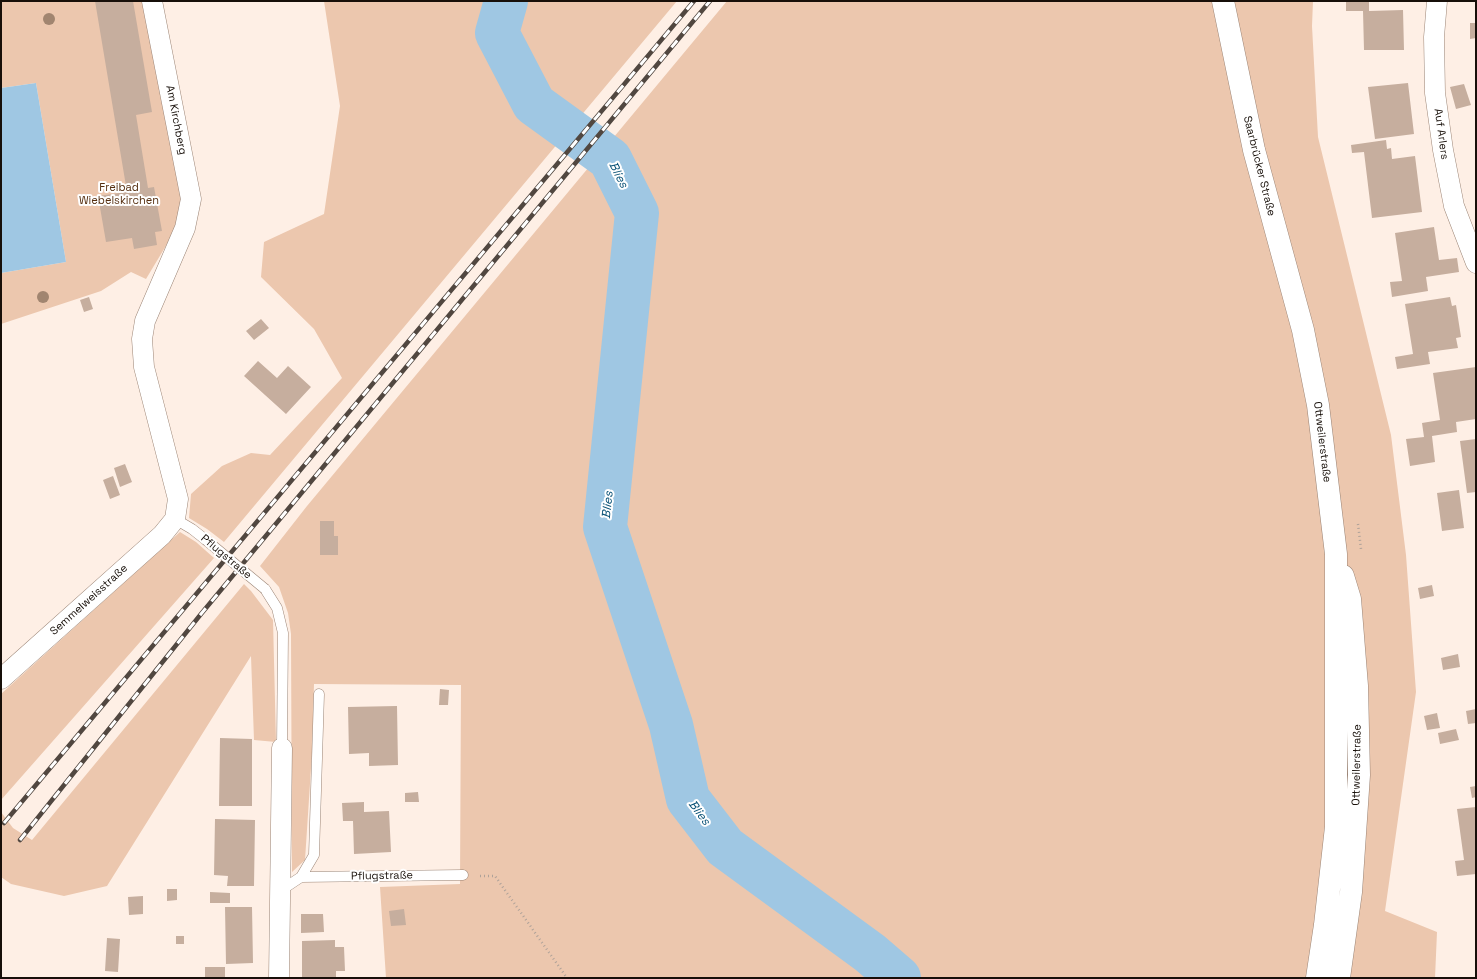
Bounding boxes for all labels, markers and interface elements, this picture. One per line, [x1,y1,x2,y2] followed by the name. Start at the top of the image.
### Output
[163,84,189,156] street label: Am Kirchberg
[1431,108,1451,160] street label: Auf Arlers
[1240,115,1278,217] street label: Saarbrücker Straße
[605,160,631,190] water label: Blies
[79,181,159,207] park label: Freibad Wiebelskirchen
[1310,401,1334,483] street label: Ottweilerstraße
[599,491,617,519] water label: Blies
[198,532,254,582] street label: Pflugstraße
[48,562,130,638] street label: Semmelweisstraße
[1350,724,1364,806] street label: Ottweilerstraße
[685,798,713,828] water label: Blies
[351,869,413,883] street label: Pflugstraße

